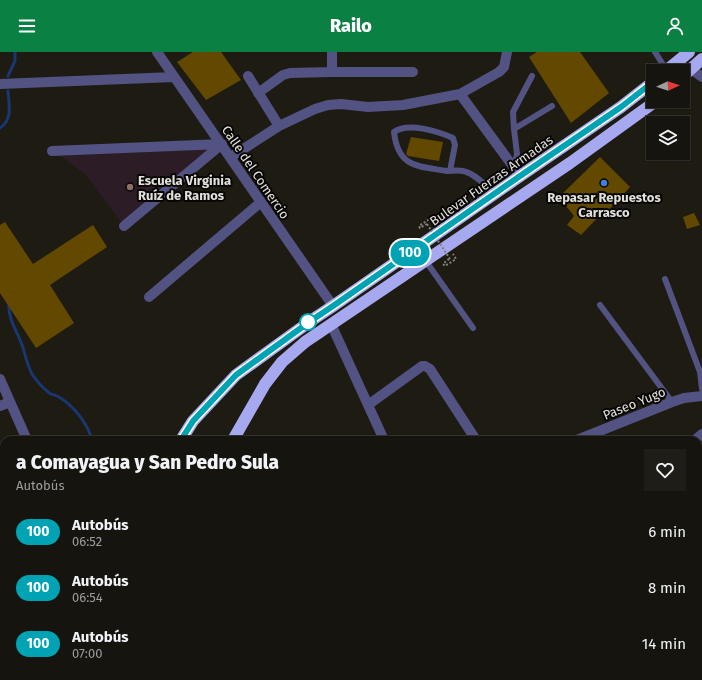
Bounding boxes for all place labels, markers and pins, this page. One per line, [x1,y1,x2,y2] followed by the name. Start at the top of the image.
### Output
[138,173,231,203] place label: Escuela Virginia Ruíz de Ramos
[599,178,609,188] marker: Repasar Repuestos Carrasco
[125,182,135,192] marker: Escuela Virginia Ruíz de Ramos
[547,190,661,220] place label: Repasar Repuestos Carrasco
[299,313,317,331] unlabelled marker

